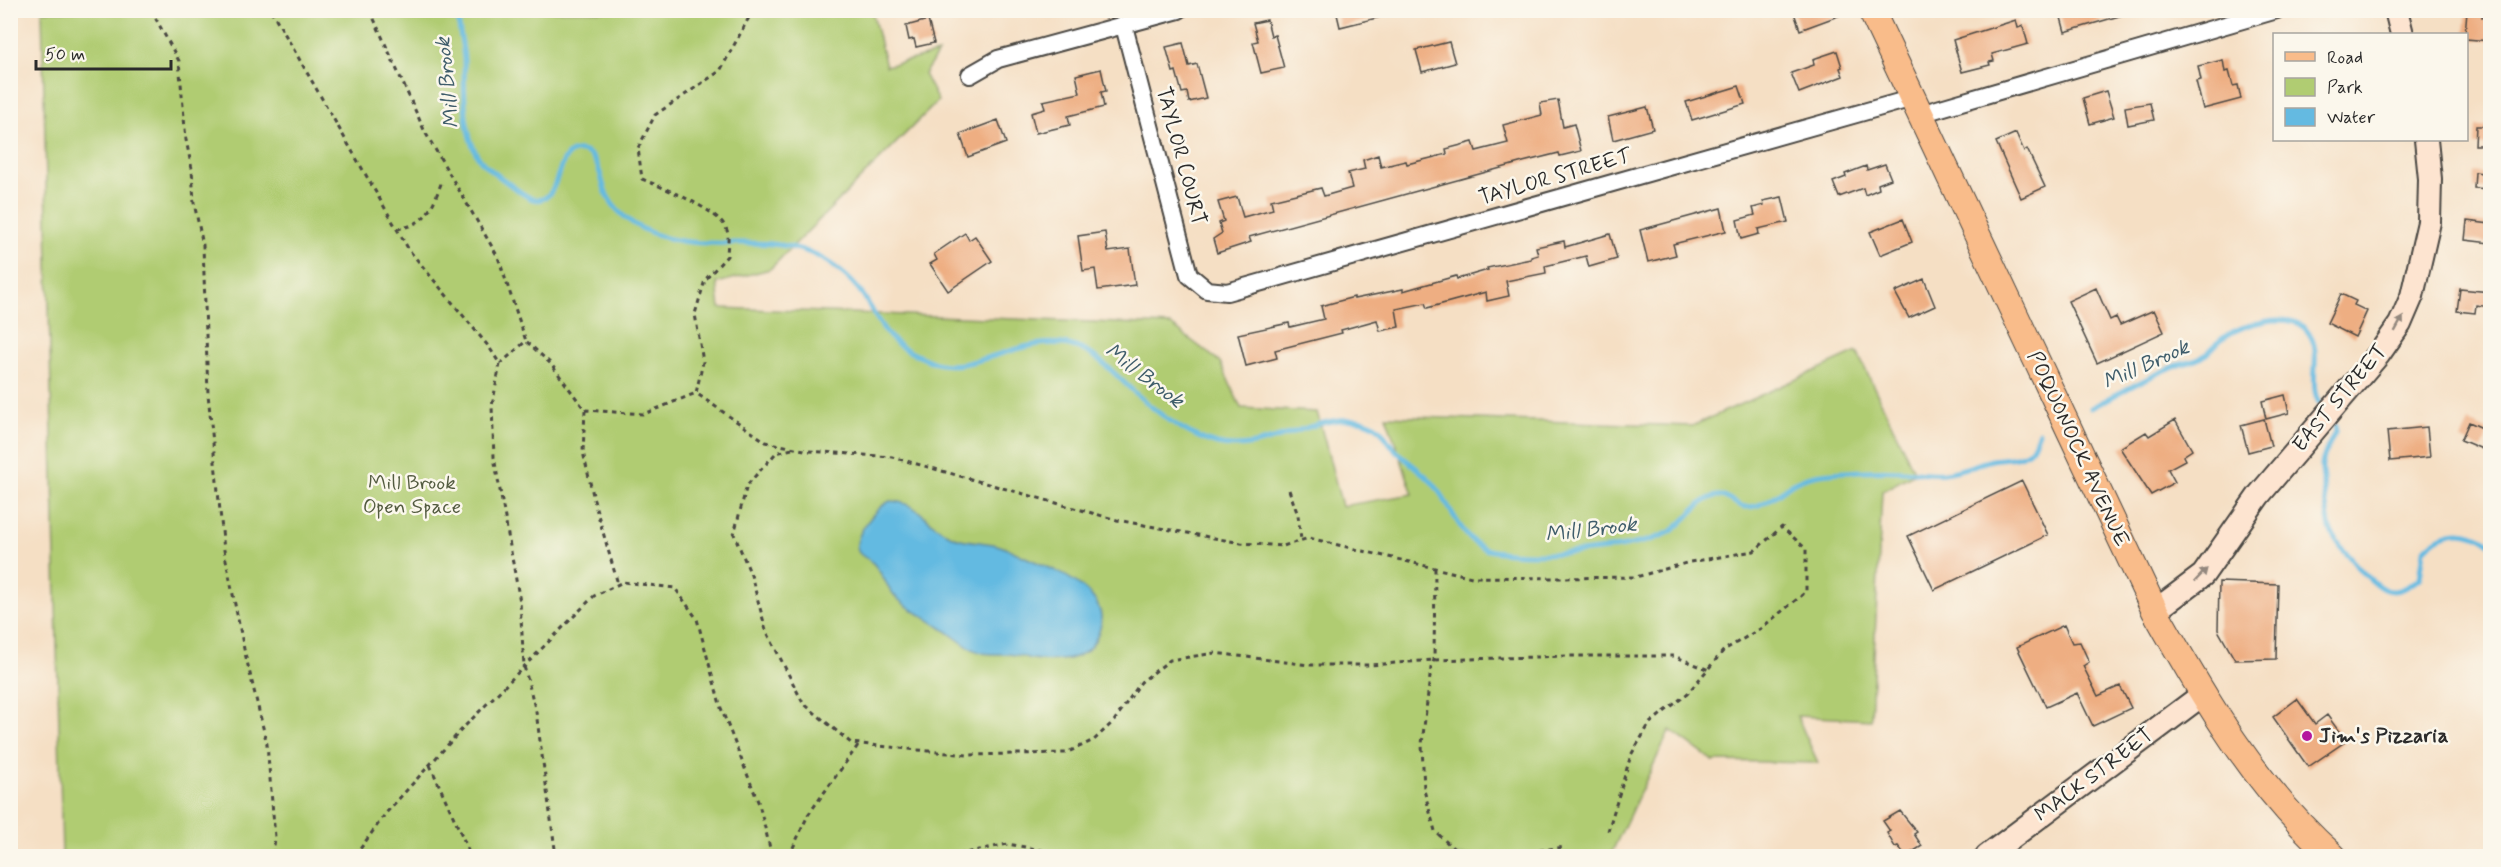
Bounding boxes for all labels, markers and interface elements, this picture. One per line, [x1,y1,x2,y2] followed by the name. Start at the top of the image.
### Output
[36,33,171,71] scale bar
[2273,33,2468,141] legend
[429,34,467,130] water label: Mill Brook
[45,43,85,67] text: 50 m
[2327,46,2363,70] text: Road
[2327,76,2363,100] text: Park
[1149,84,1213,228] street label: TAYLOR COURT
[2327,106,2376,130] text: Water
[1475,142,1635,212] street label: TAYLOR STREET
[2394,315,2404,332] one-way arrow
[2098,333,2195,396] water label: Mill Brook
[1099,337,1191,416] water label: Mill Brook
[2286,338,2394,458] street label: EAST STREET
[2020,347,2136,551] street label: POQUONOCK AVENUE
[363,469,461,521] park label: Mill Brook Open Space
[1544,510,1640,549] water label: Mill Brook
[2194,568,2208,583] one-way arrow
[2029,721,2159,829] street label: MACK STREET
[2319,722,2449,750] place label: Jim's Pizzaria
[2300,729,2314,743] marker: Jim's Pizzaria

